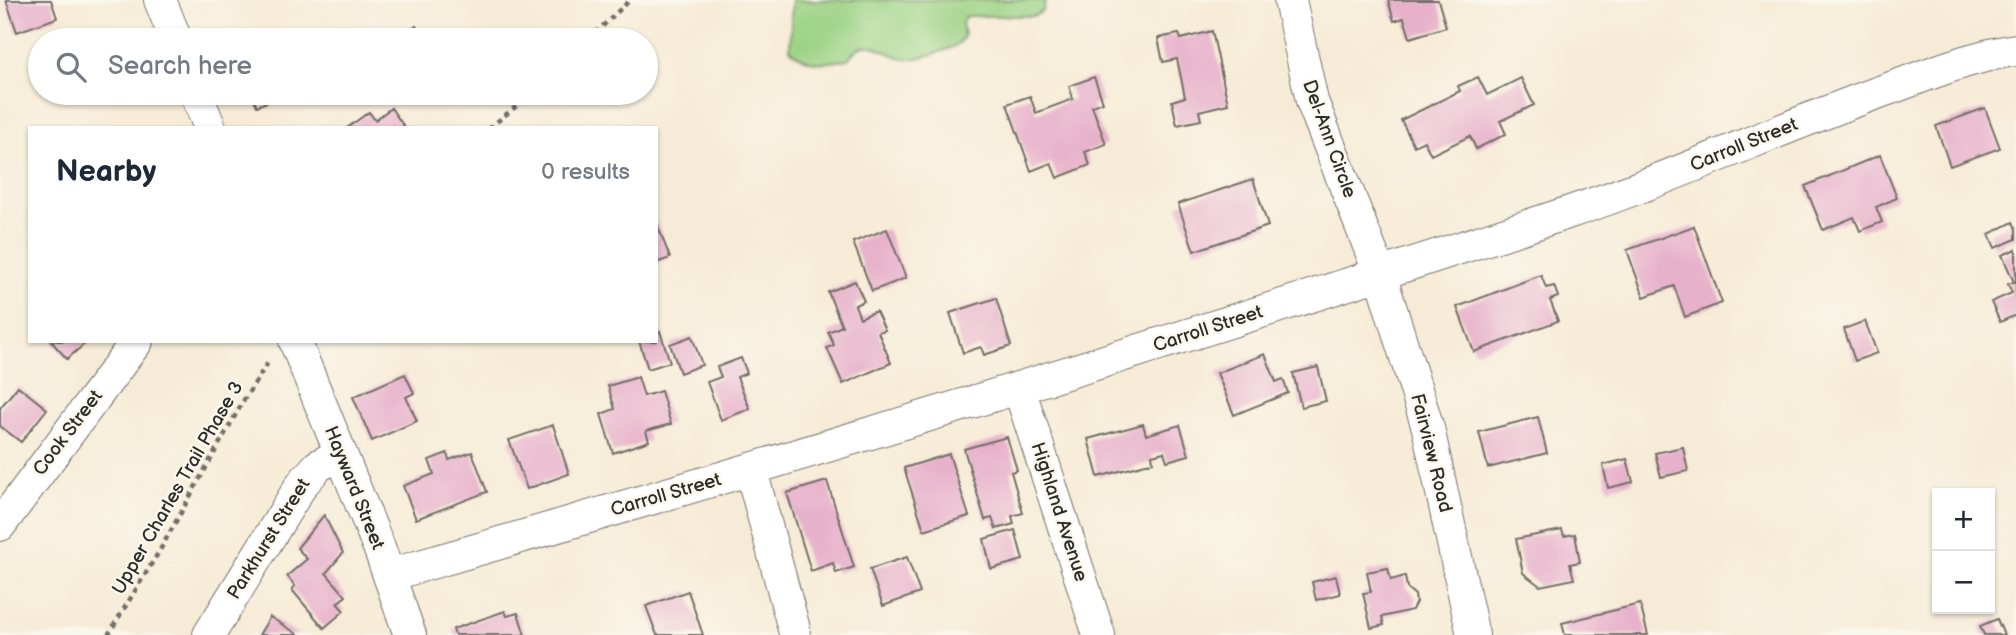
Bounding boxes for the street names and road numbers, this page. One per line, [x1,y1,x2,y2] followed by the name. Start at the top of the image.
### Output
[1297,77,1361,201] street label: Del-Ann Circle
[1687,113,1801,177] street label: Carroll Street
[1150,300,1266,358] street label: Carroll Street
[107,377,249,599] street label: Upper Charles Trail Phase 3
[28,385,108,480] street label: Cook Street
[1405,391,1457,515] street label: Fairview Road
[319,423,389,553] street label: Hayward Street
[1026,439,1092,585] street label: Highland Avenue
[608,468,724,522] street label: Carroll Street
[223,474,315,604] street label: Parkhurst Street

